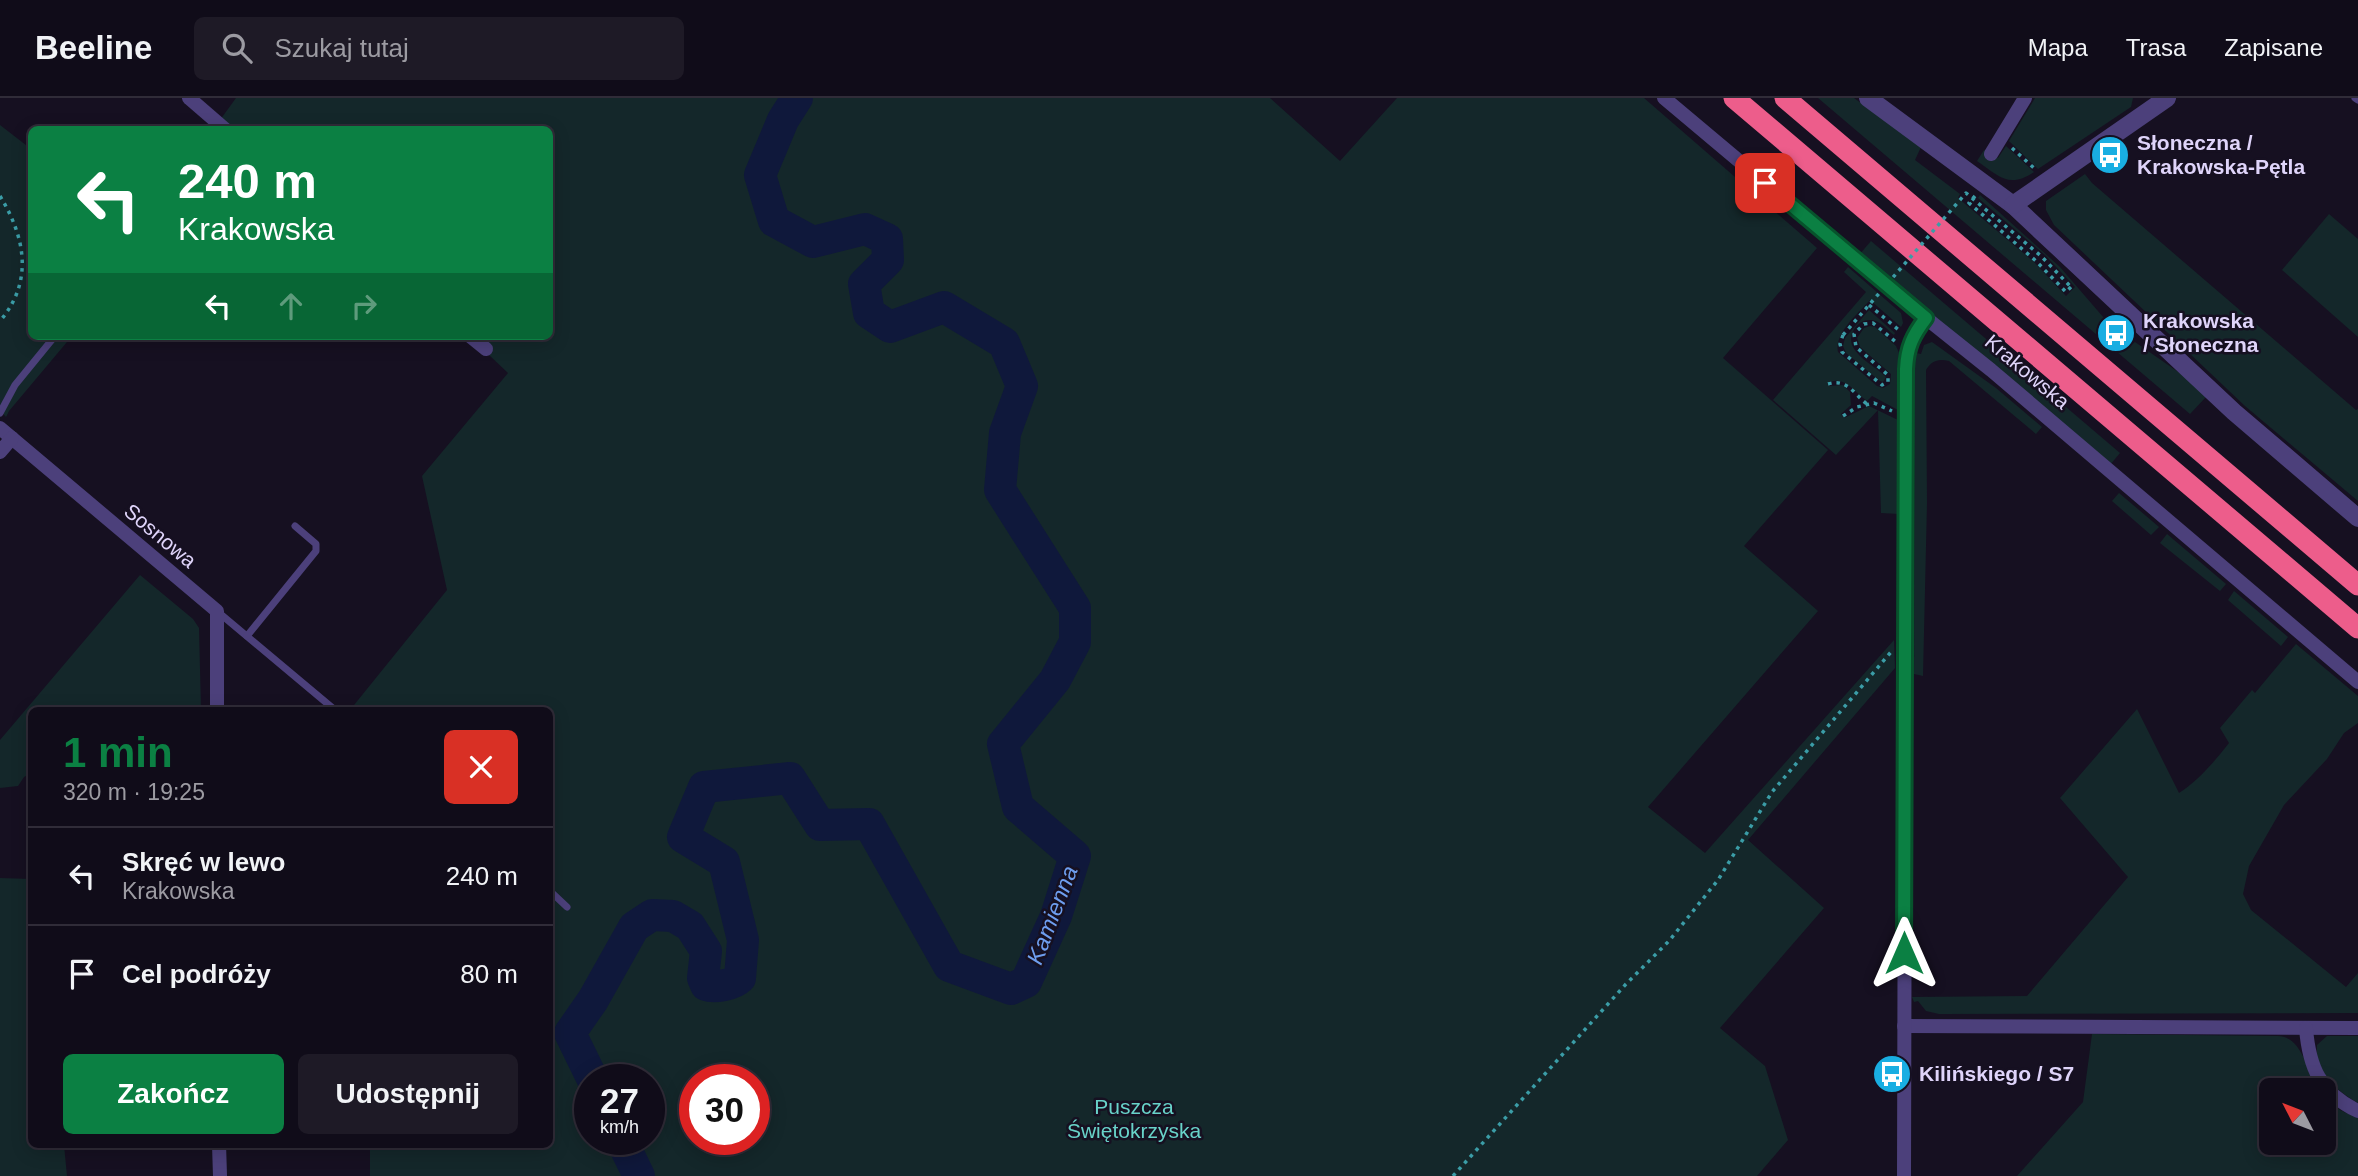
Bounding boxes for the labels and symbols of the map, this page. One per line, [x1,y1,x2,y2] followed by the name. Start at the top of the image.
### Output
[2137,131,2305,178] place label: Słoneczna / Krakowska-Pętla
[2089,134,2131,176] bus stop icon: Słoneczna / Krakowska-Pętla
[1735,153,1795,213] pin
[2143,309,2259,356] place label: Krakowska / Słoneczna
[2095,312,2137,354] bus stop icon: Krakowska / Słoneczna
[1981,330,2074,414] street label: Krakowska
[120,499,201,572] street label: Sosnowa
[1021,862,1083,968] water label: Kamienna
[1867,916,1941,990] position arrow
[1871,1053,1913,1095] bus stop icon: Kilińskiego / S7
[1919,1062,2074,1085] place label: Kilińskiego / S7
[679,1064,770,1155] speed limit sign: 30
[2259,1078,2336,1155] north arrow
[1067,1095,1201,1142] park label: Puszcza Świętokrzyska

